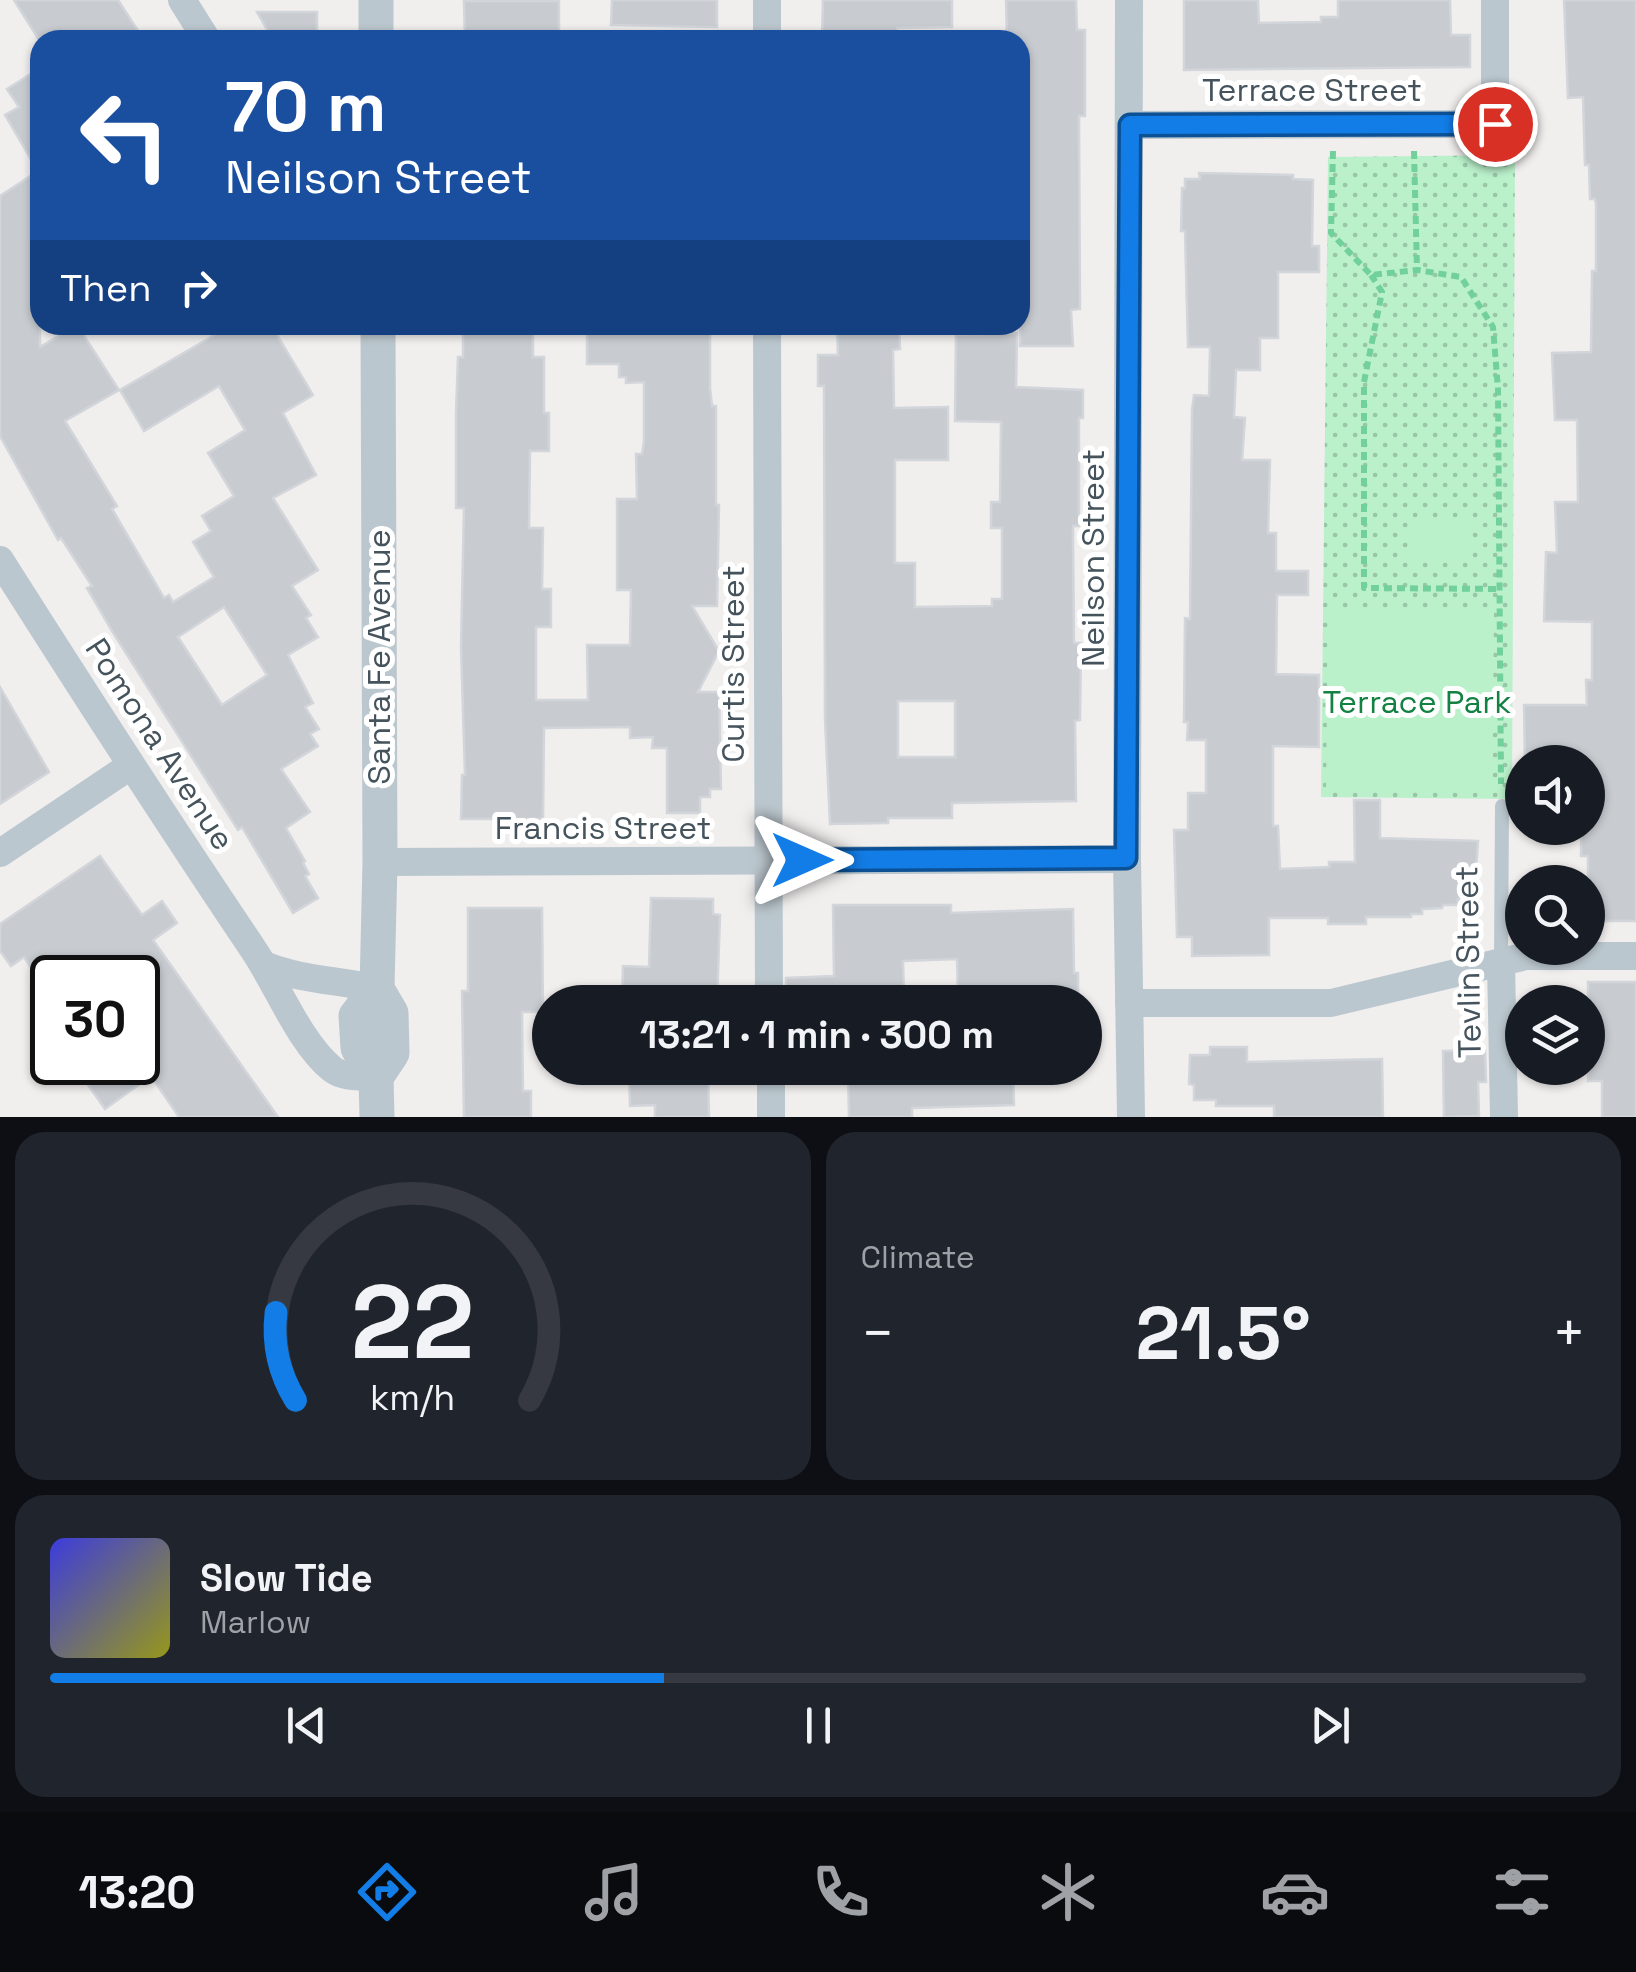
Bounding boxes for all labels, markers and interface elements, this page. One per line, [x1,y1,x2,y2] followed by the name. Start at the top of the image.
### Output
[225,62,386,151] text: 70 m
[60,70,190,200] icon: left
[1202,70,1422,110] street label: Terrace Street
[1453,82,1538,167] pin
[1468,97,1523,152] icon: arrive
[225,149,532,206] text: Neilson Street
[171,260,226,315] icon: right
[60,264,151,312] text: Then
[1073,449,1113,667] street label: Neilson Street
[359,529,399,785] street label: Santa Fe Avenue
[713,565,753,763] street label: Curtis Street
[77,631,243,857] street label: Pomona Avenue
[1323,682,1511,722] park label: Terrace Park
[1505,745,1605,1085] map controls
[1505,745,1605,845] button: sound
[495,808,711,848] street label: Francis Street
[750,808,854,912] position arrow
[1446,865,1490,1059] street label: Tevlin Street
[1505,865,1605,965] button: search
[30,955,160,1085] speed limit sign: 30
[1505,985,1605,1085] button: layers
[640,1011,994,1059] text: 13:21 · 1 min · 300 m
[861,1237,975,1277] text: Climate
[351,1256,475,1388] text: 22
[1136,1285,1311,1381] text: 21.5°
[861,1298,895,1368] text: −
[1552,1298,1586,1368] text: +
[370,1375,455,1420] text: km/h
[200,1554,373,1602] text: Slow Tide
[200,1602,311,1642] text: Marlow
[279,1698,334,1753] icon: previous
[791,1698,846,1753] icon: pause
[1303,1698,1358,1753] icon: next
[352,1857,422,1927] icon: directions
[579,1857,649,1927] icon: music
[806,1857,876,1927] icon: phone
[1033,1857,1103,1927] icon: climate
[1260,1857,1330,1927] icon: car
[1487,1857,1557,1927] icon: filters
[78,1864,196,1921] text: 13:20

